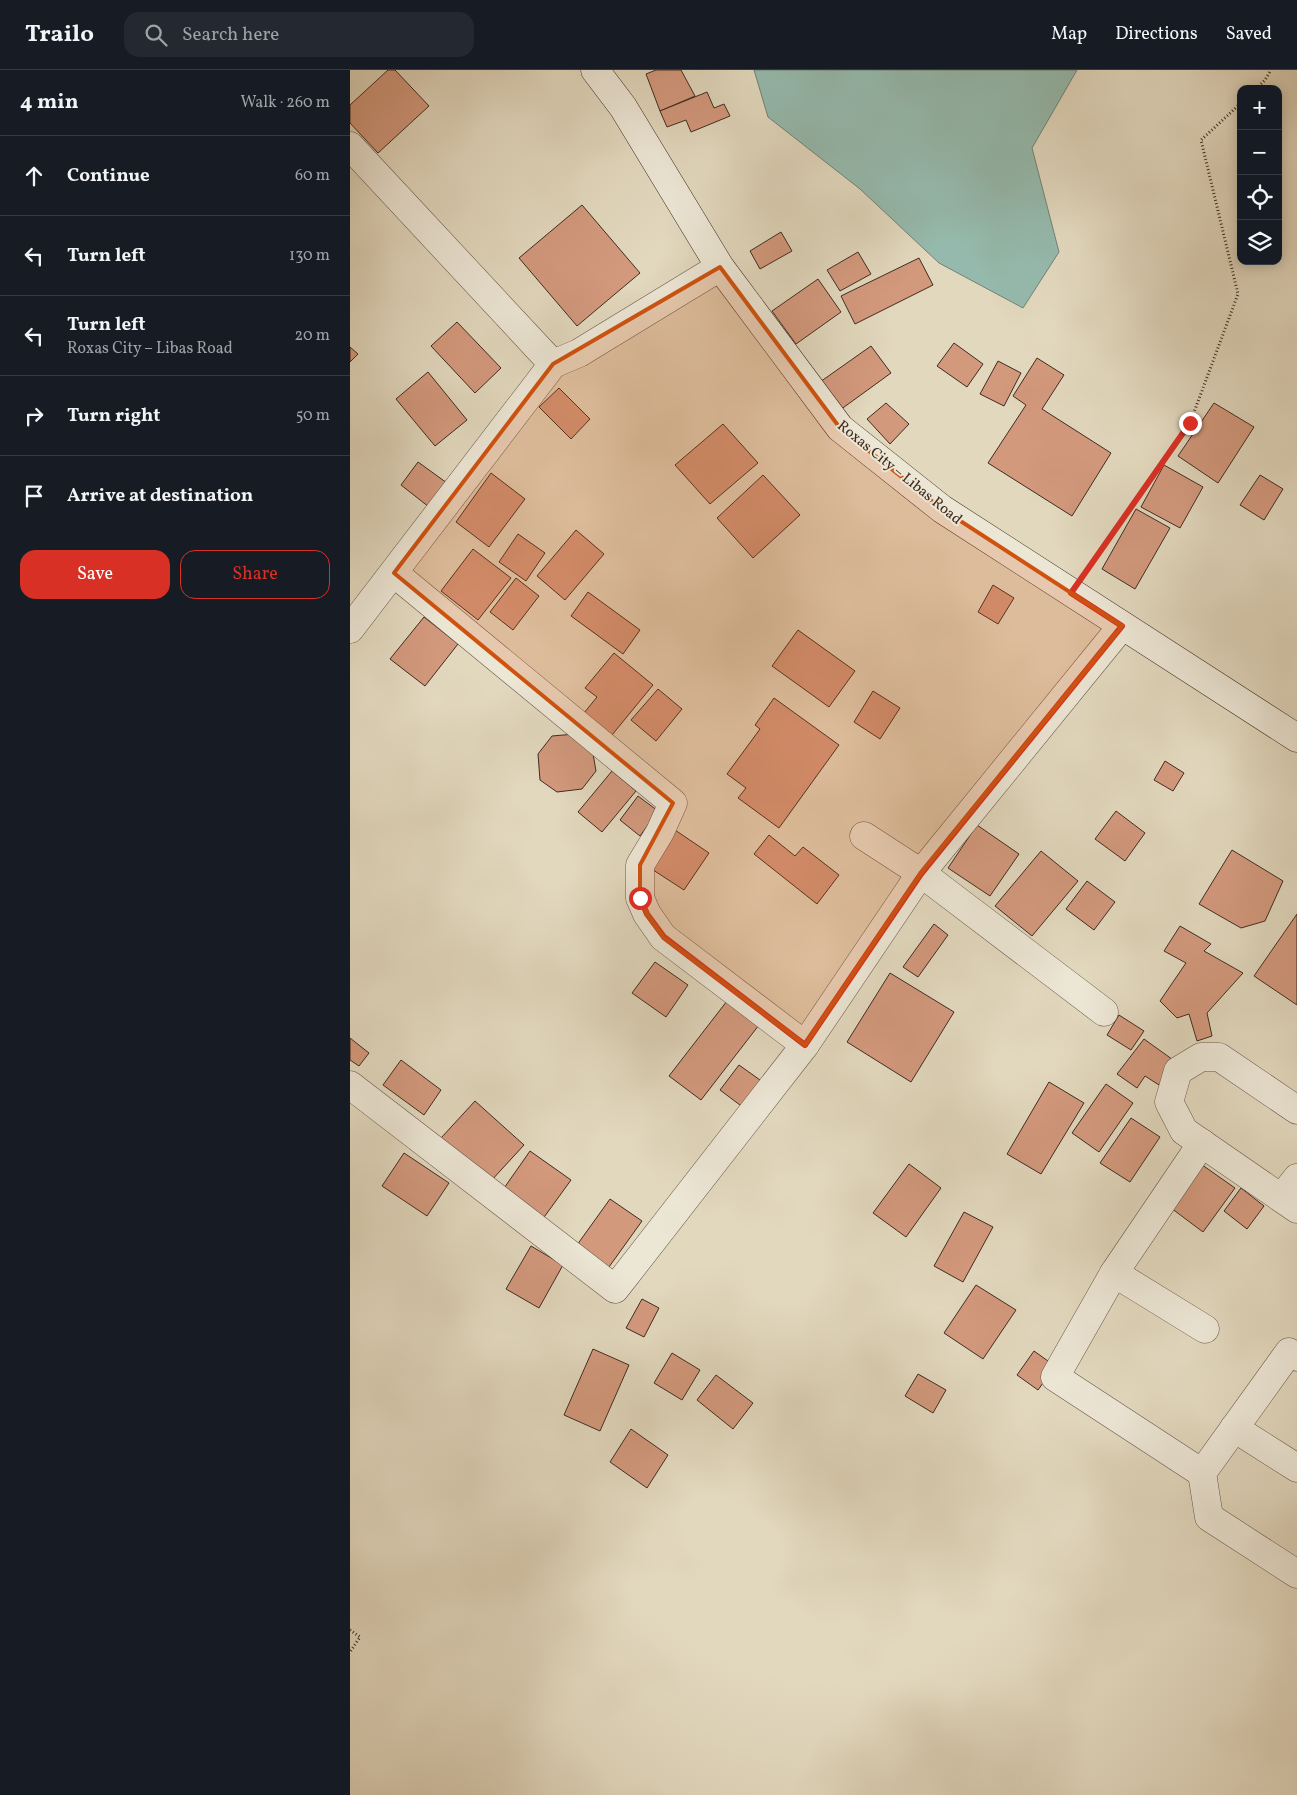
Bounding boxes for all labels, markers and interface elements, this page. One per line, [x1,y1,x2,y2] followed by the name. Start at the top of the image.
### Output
[124,12,474,57] search box
[25,18,94,52] text: Trailo
[142,21,170,49] icon: search
[182,22,279,48] text: Search here
[1051,22,1087,47] text: Map
[1115,22,1198,47] text: Directions
[1226,22,1272,47] text: Saved
[1237,85,1282,265] map controls
[1237,85,1282,130] button: +
[20,88,79,117] text: 4 min
[240,92,330,114] text: Walk · 260 m
[1237,130,1282,175] button: −
[20,162,48,190] icon: ahead
[67,163,150,189] text: Continue
[295,165,330,187] text: 60 m
[1237,175,1282,220] button: locate
[1237,220,1282,265] button: layers
[20,242,48,270] icon: left
[67,243,146,269] text: Turn left
[289,245,330,267] text: 130 m
[67,312,146,338] text: Turn left
[20,322,48,350] icon: left
[295,325,330,347] text: 20 m
[67,338,233,360] text: Roxas City – Libas Road
[20,402,48,430] icon: right
[67,403,160,429] text: Turn right
[296,405,330,427] text: 50 m
[1179,412,1202,435] route end
[832,416,966,530] street label: Roxas City – Libas Road
[20,482,48,510] icon: arrive
[67,483,253,509] text: Arrive at destination
[20,550,170,599] button: Save
[180,550,330,599] button: Share
[629,887,652,910] route start

